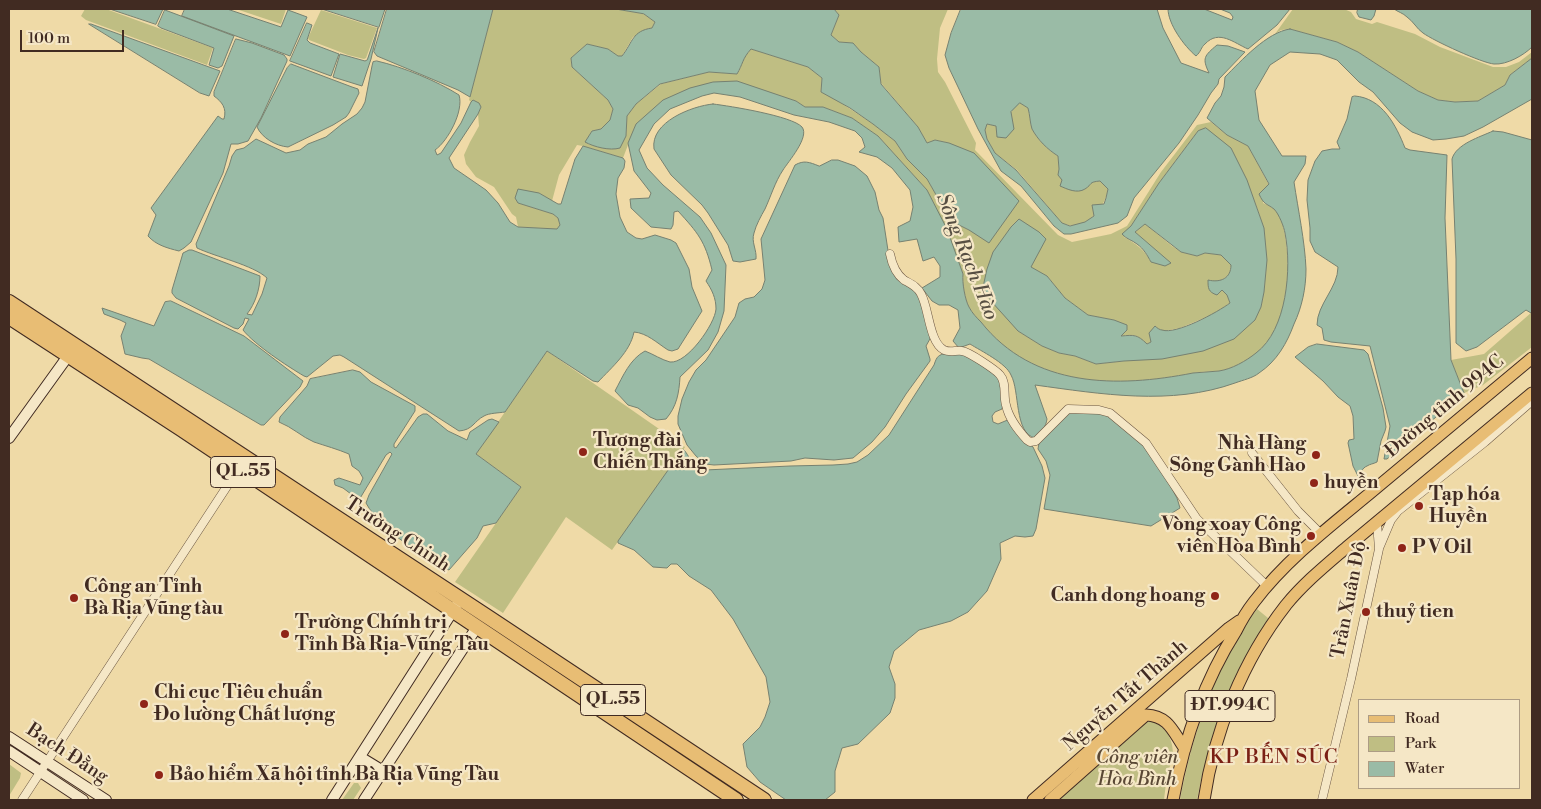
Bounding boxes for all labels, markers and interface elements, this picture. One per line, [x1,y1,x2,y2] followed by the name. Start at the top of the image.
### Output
[22,20,126,52] scale bar
[28,29,70,48] text: 100 m
[930,190,1002,324] water label: Sông Rạch Hào
[1381,351,1509,463] street label: Đường tỉnh 994C
[593,430,707,474] place label: Tượng đài Chiến Thắng
[1170,433,1306,477] place label: Nhà Hàng Sông Gành Hào
[577,446,589,458] marker: Tượng đài Chiến Thắng
[1310,449,1322,461] marker: Nhà Hàng Sông Gành Hào
[210,457,276,488] road number: QL.55
[1324,472,1378,494] place label: huyền
[1308,477,1320,489] marker: huyền
[1429,484,1500,528] place label: Tạp hóa Huyền
[340,492,454,578] street label: Trường Chinh
[1413,500,1425,512] marker: Tạp hóa Huyền
[1161,514,1301,558] place label: Vòng xoay Công viên Hòa Bình
[1305,530,1317,542] marker: Vòng xoay Công viên Hòa Bình
[1412,537,1472,559] place label: P V Oil
[1327,539,1373,661] street label: Trần Xuân Độ
[1396,542,1408,554] marker: P V Oil
[84,576,223,620] place label: Công an Tỉnh Bà Rịa Vũng tàu
[1050,585,1205,607] place label: Canh dong hoang
[1209,590,1221,602] marker: Canh dong hoang
[68,592,80,604] marker: Công an Tỉnh Bà Rịa Vũng tàu
[1376,601,1454,623] place label: thuỷ tien
[1360,606,1372,618] marker: thuỷ tien
[295,612,489,656] place label: Trường Chính trị Tỉnh Bà Rịa-Vũng Tàu
[279,628,291,640] marker: Trường Chính trị Tỉnh Bà Rịa-Vũng Tàu
[1059,636,1193,756] street label: Nguyễn Tất Thành
[154,682,335,726] place label: Chi cục Tiêu chuẩn Đo lường Chất lượng
[580,684,646,716] road number: QL.55
[1185,690,1275,721] road number: ĐT.994C
[138,698,150,710] marker: Chi cục Tiêu chuẩn Đo lường Chất lượng
[1358,699,1521,789] legend
[1405,709,1440,728] text: Road
[22,719,112,789] street label: Bạch Đằng
[1405,734,1436,753] text: Park
[1208,746,1340,770] district label: KP BẾN SÚC
[1096,747,1178,791] park label: Công viên Hòa Bình
[1405,759,1444,778] text: Water
[169,764,499,786] place label: Bảo hiểm Xã hội tỉnh Bà Rịa Vũng Tàu
[153,769,165,781] marker: Bảo hiểm Xã hội tỉnh Bà Rịa Vũng Tàu

